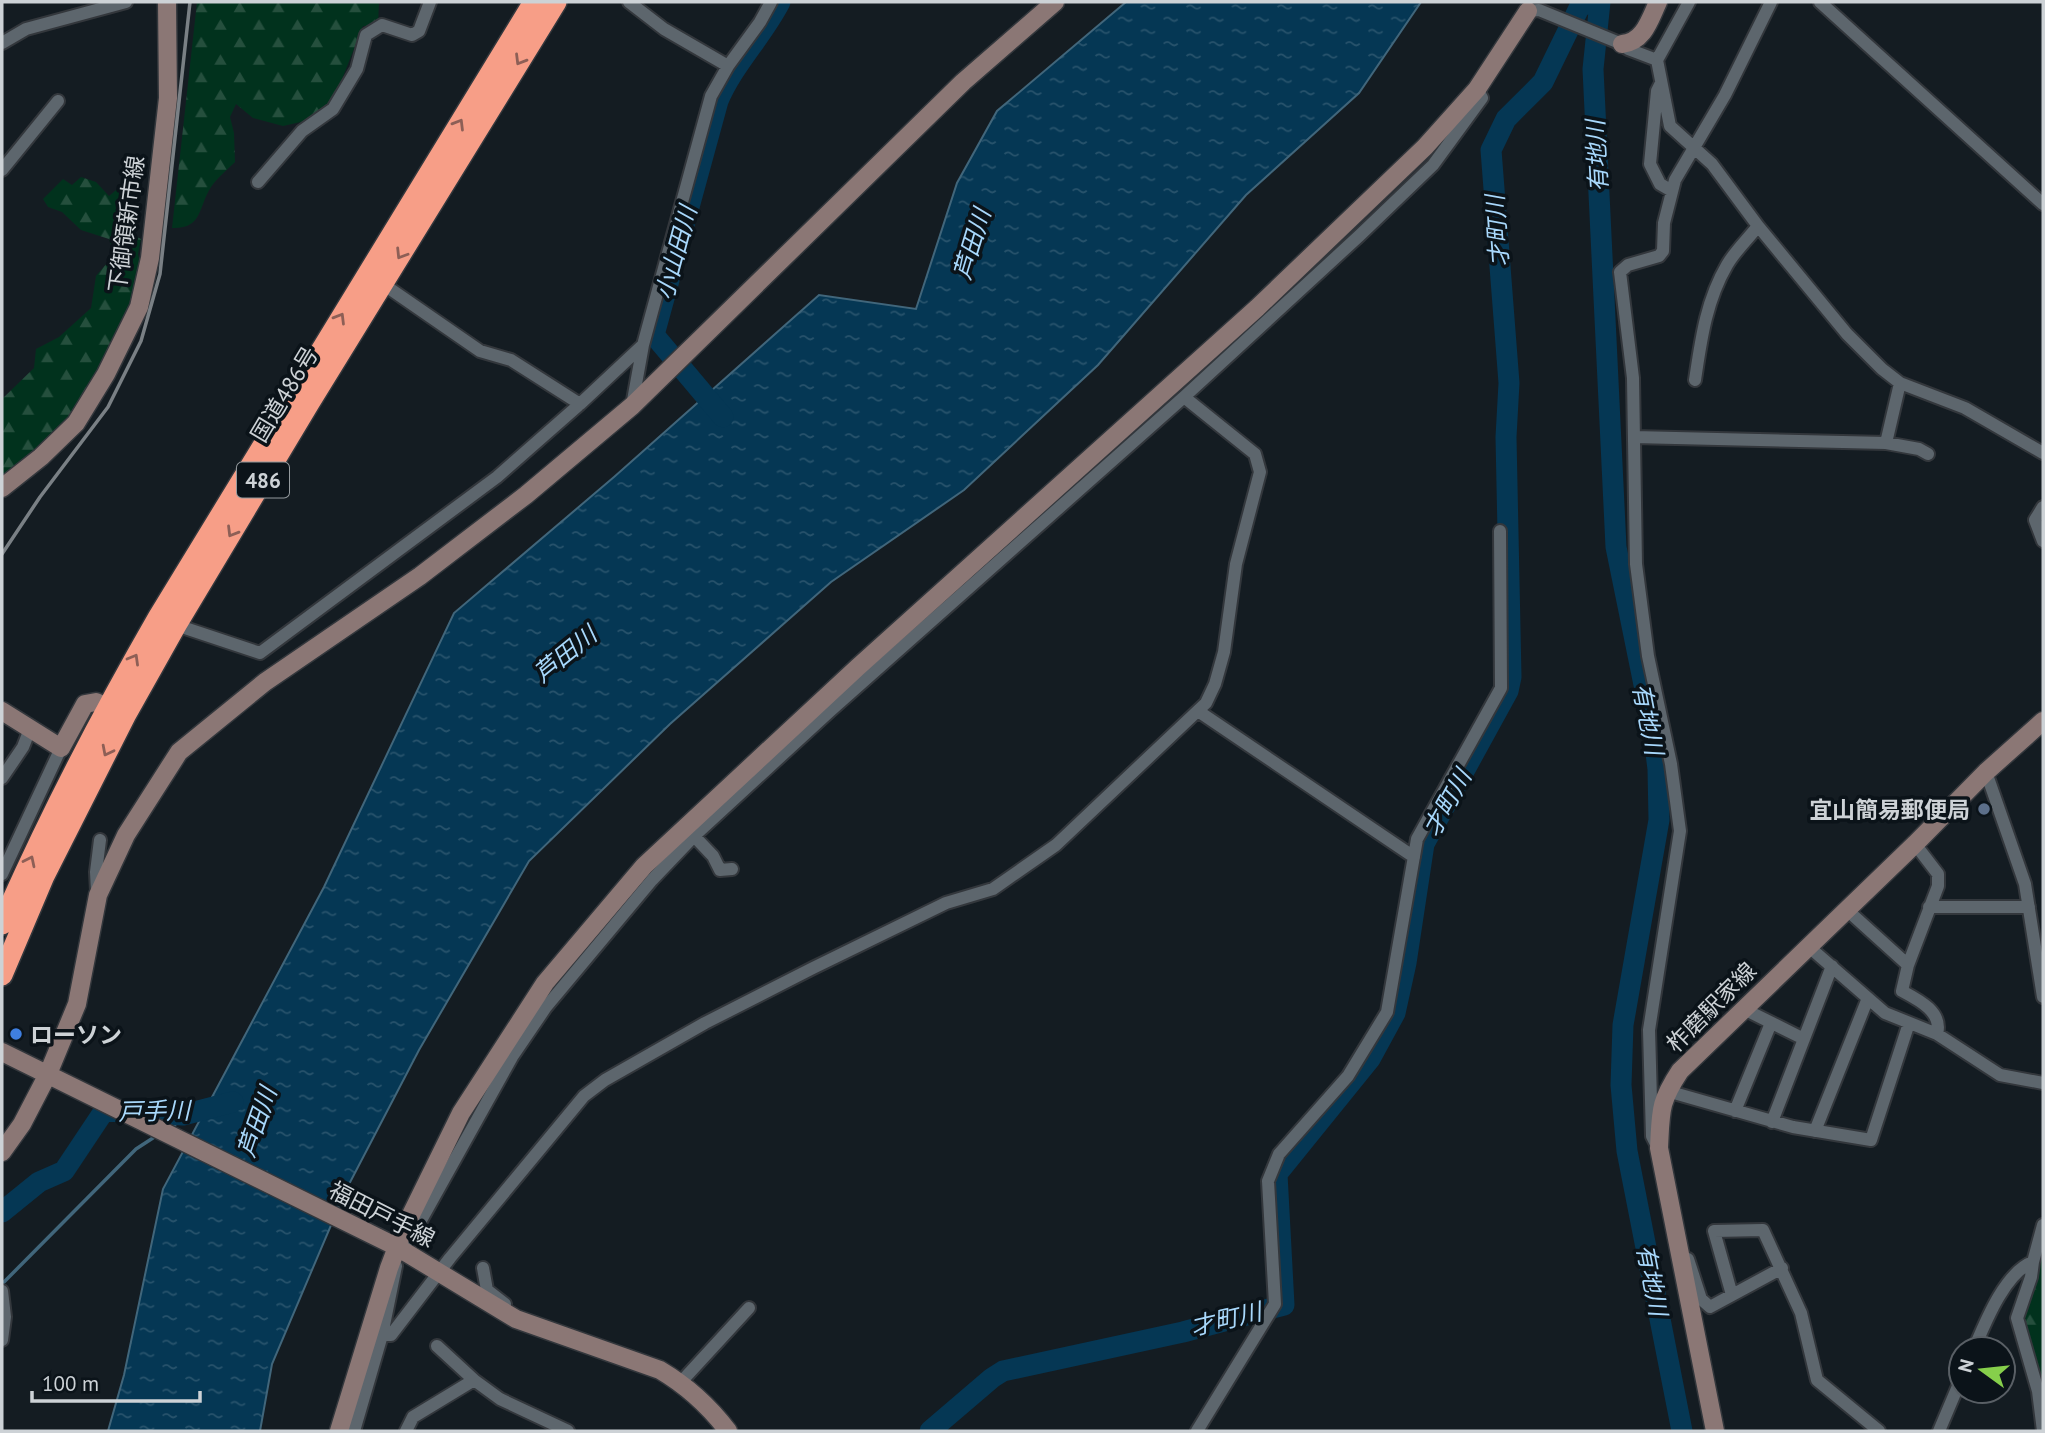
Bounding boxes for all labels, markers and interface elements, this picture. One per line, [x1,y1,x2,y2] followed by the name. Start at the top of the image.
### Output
[516,52,529,65] one-way arrow
[1579,116,1614,193] water label: 有地川
[451,118,464,131] one-way arrow
[102,154,150,294] street label: 下御領新市線
[1479,191,1515,268] water label: 才町川
[649,200,704,303] water label: 小山田川
[947,202,998,283] water label: 芦田川
[397,246,410,259] one-way arrow
[332,312,345,325] one-way arrow
[244,341,324,447] street label: 国道486号
[237,462,289,498] road number: 486
[227,524,240,537] one-way arrow
[527,617,605,689] water label: 芦田川
[126,654,139,667] one-way arrow
[1626,681,1671,760] water label: 有地川
[102,744,116,756] one-way arrow
[1416,761,1479,842] water label: 才町川
[1809,795,1970,824] place label: 宜山簡易郵便局
[1976,801,1992,817] marker: 宜山簡易郵便局
[21,856,35,868] one-way arrow
[1660,956,1762,1058] street label: 柞磨駅家線
[30,1020,122,1049] place label: ローソン
[8,1026,24,1042] marker: ローソン
[231,1080,284,1161] water label: 芦田川
[118,1095,193,1127] water label: 戸手川
[324,1175,440,1253] street label: 福田戸手線
[1630,1242,1675,1321] water label: 有地川
[1187,1295,1267,1342] water label: 才町川
[1947,1335,2017,1405] north arrow
[1952,1356,1979,1375] text: N
[32,1360,200,1404] scale bar
[42,1370,99,1397] text: 100 m

